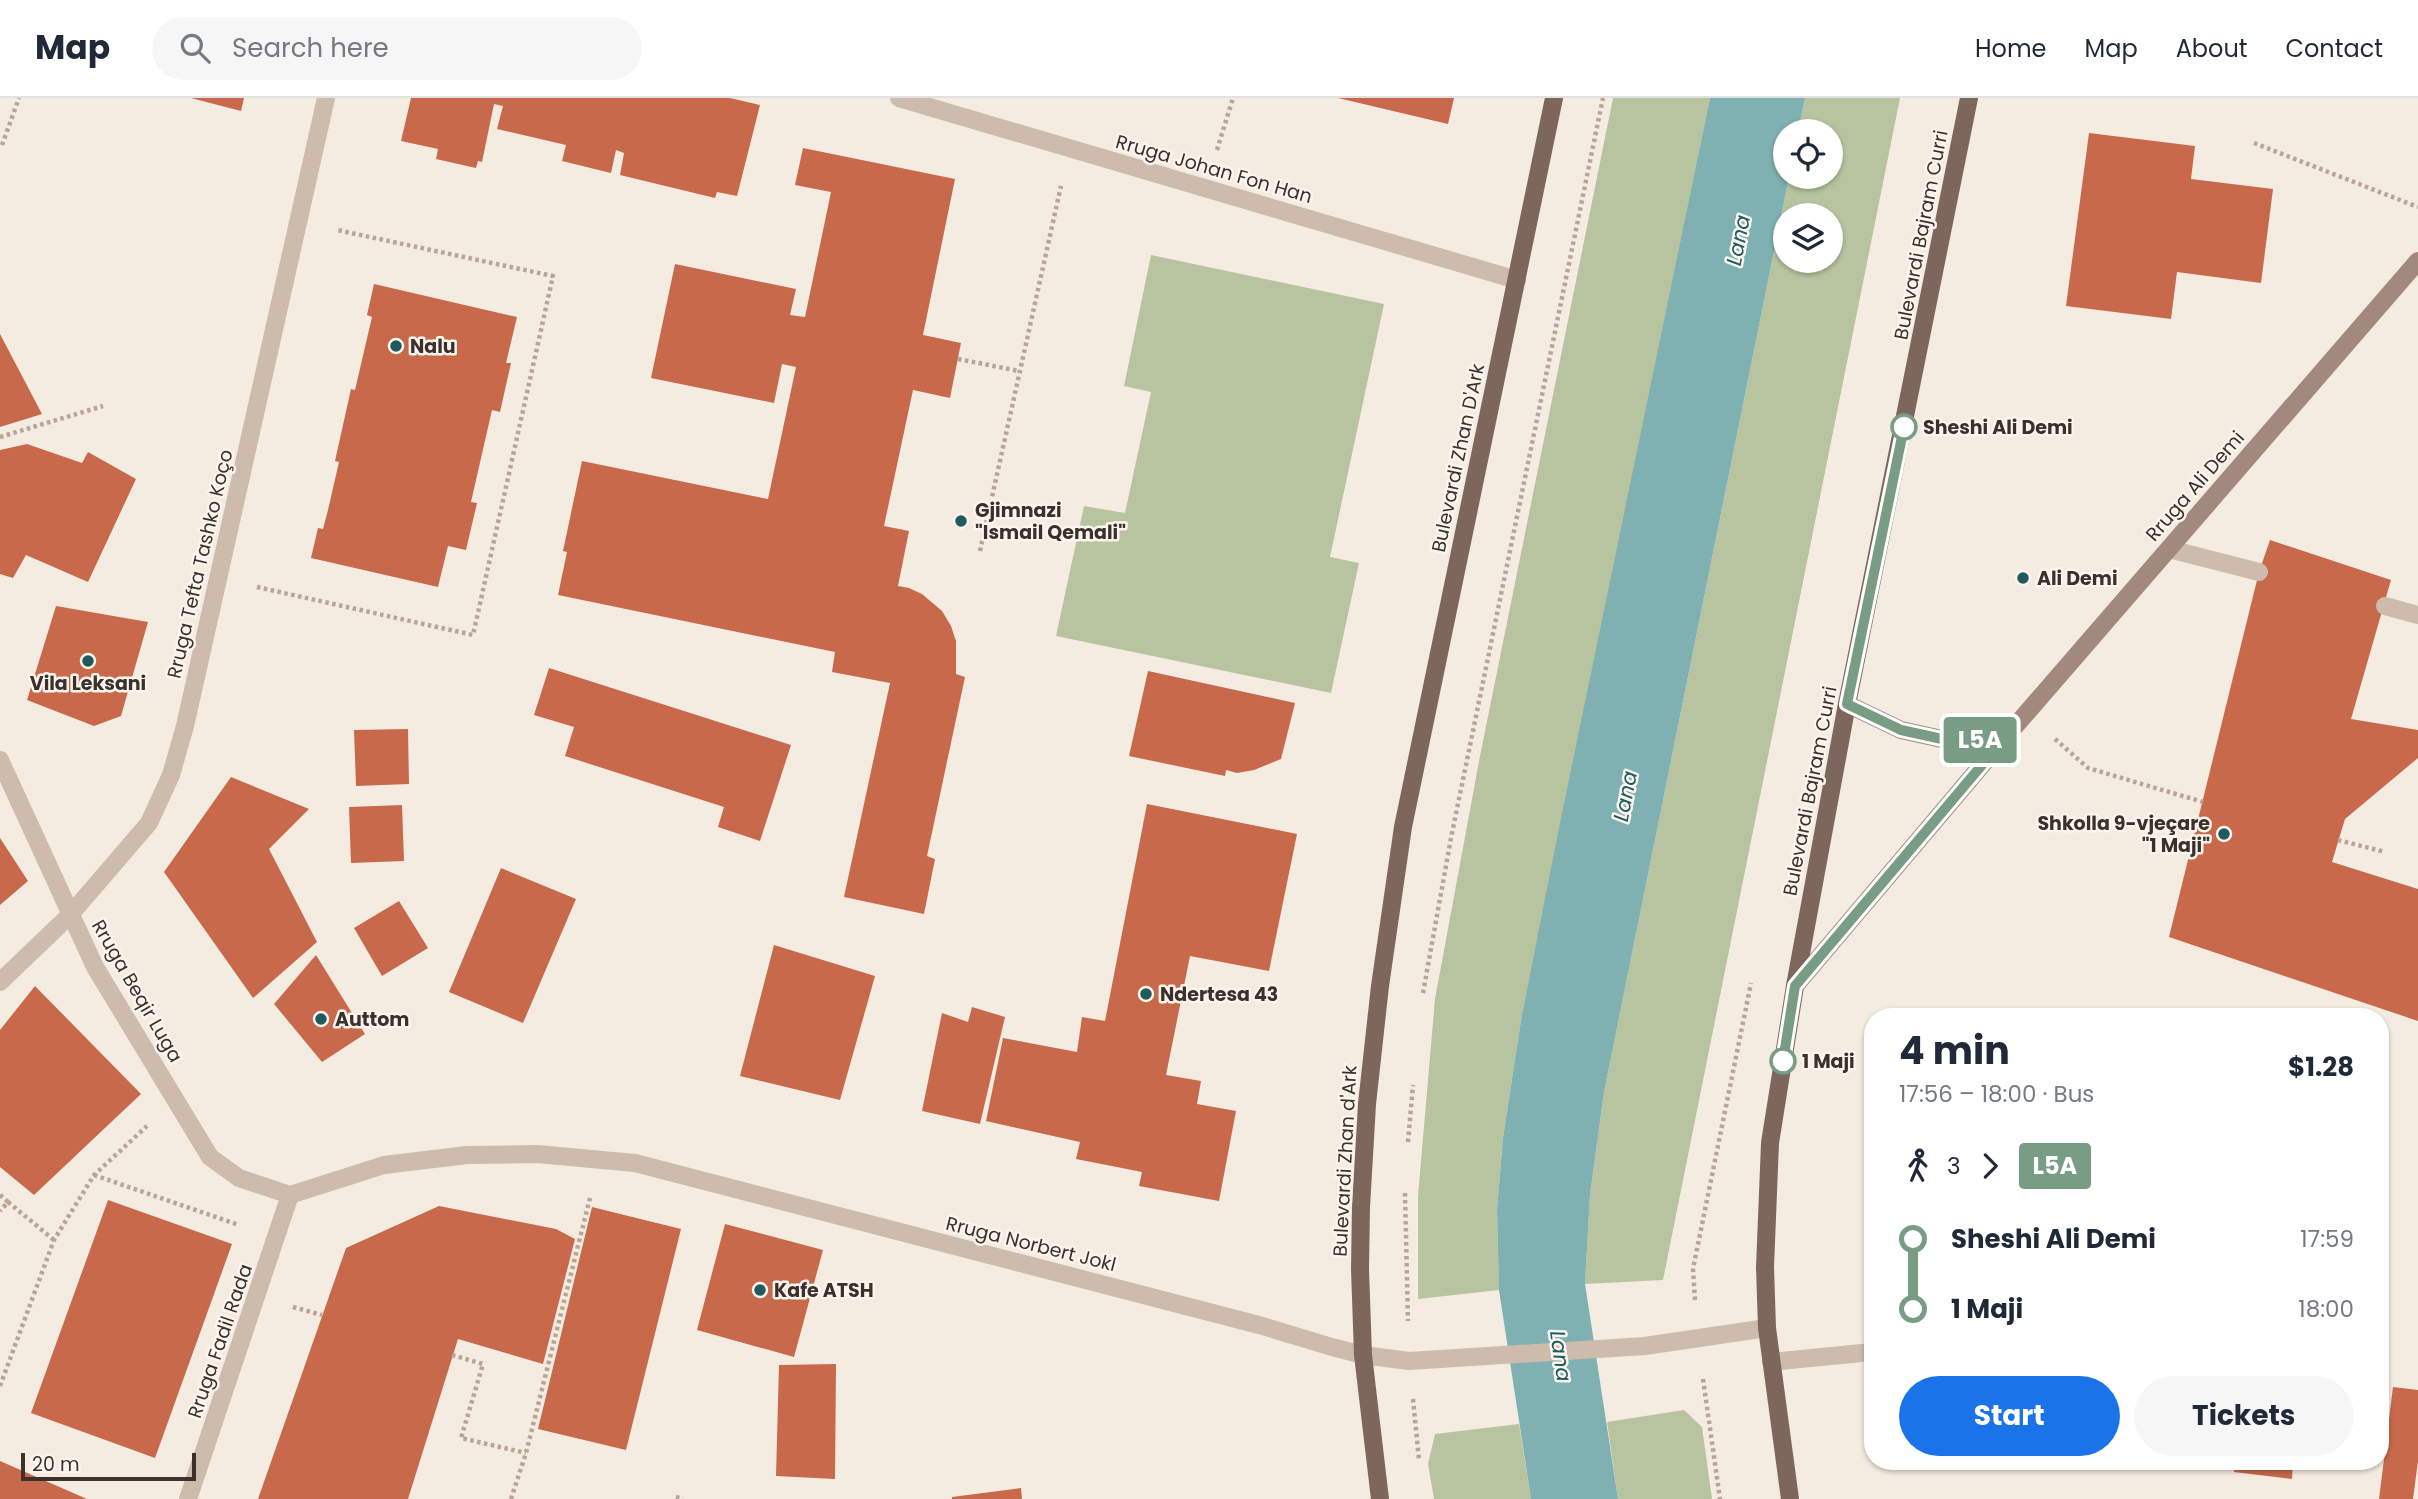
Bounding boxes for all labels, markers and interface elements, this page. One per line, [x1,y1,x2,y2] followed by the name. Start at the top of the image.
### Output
[152,17,642,80] search box
[35,24,110,71] text: Map
[176,29,214,67] icon: search
[232,30,389,66] text: Search here
[1975,32,2047,65] text: Home
[2085,32,2138,65] text: Map
[2176,32,2247,65] text: About
[2285,32,2383,65] text: Contact
[1773,119,1843,273] map controls
[1773,119,1843,189] button: locate
[1113,128,1315,210] street label: Rruga Johan Fon Han
[1887,128,1955,342] street label: Bulevardi Bajram Curri
[1773,203,1843,273] button: layers
[1719,212,1757,268] water label: Lana
[410,333,456,360] place label: Nalu
[388,338,404,354] marker: Nalu
[1425,361,1491,555] street label: Bulevardi Zhan D'Ark
[1891,414,1917,440] marker: Sheshi Ali Demi
[1923,414,2073,441] place label: Sheshi Ali Demi
[2139,425,2251,547] street label: Rruga Ali Demi
[161,447,239,681] street label: Rruga Tefta Tashko Koço
[975,497,1126,546] place label: Gjimnazi "Ismail Qemali"
[953,513,969,529] marker: Gjimnazi "Ismail Qemali"
[2037,565,2117,592] place label: Ali Demi
[2015,570,2031,586] marker: Ali Demi
[80,653,96,669] marker: Vila Leksani
[30,670,146,697] place label: Vila Leksani
[1776,684,1844,898] street label: Bulevardi Bajram Curri
[1940,717,2020,763] line badge: L5A
[1958,723,2002,756] text: L5A
[1606,768,1644,824] water label: Lana
[2037,810,2210,859] place label: Shkolla 9-vjeçare "1 Maji"
[2216,826,2232,842] marker: Shkolla 9-vjeçare "1 Maji"
[85,915,189,1067] street label: Rruga Beqir Luga
[1160,981,1278,1008] place label: Ndertesa 43
[1138,986,1154,1002] marker: Ndertesa 43
[335,1006,409,1033] place label: Auttom
[313,1011,329,1027] marker: Auttom
[1899,1024,2010,1077] text: 4 min
[1770,1048,1796,1074] marker: 1 Maji
[1802,1048,1855,1075] place label: 1 Maji
[2288,1049,2354,1085] text: $1.28
[1327,1064,1364,1257] street label: Bulevardi Zhan d'Ark
[1899,1078,2094,1110] text: 17:56 – 18:00 · Bus
[1899,1147,1937,1185] icon: walk
[1971,1147,2009,1185] icon: forward
[2033,1149,2077,1182] text: L5A
[1947,1150,1961,1182] text: 3
[943,1210,1119,1278] street label: Rruga Norbert Jokl
[1951,1221,2156,1257] text: Sheshi Ali Demi
[2300,1223,2354,1255] text: 17:59
[181,1260,259,1422] street label: Rruga Fadil Rada
[774,1277,874,1304] place label: Kafe ATSH
[752,1282,768,1298] marker: Kafe ATSH
[1951,1291,2023,1327] text: 1 Maji
[2298,1293,2354,1325] text: 18:00
[1543,1329,1579,1383] water label: Lana
[1899,1376,2120,1456] button: Start
[2134,1376,2354,1456] button: Tickets
[21,1450,196,1482] scale bar
[32,1451,80,1478] text: 20 m

